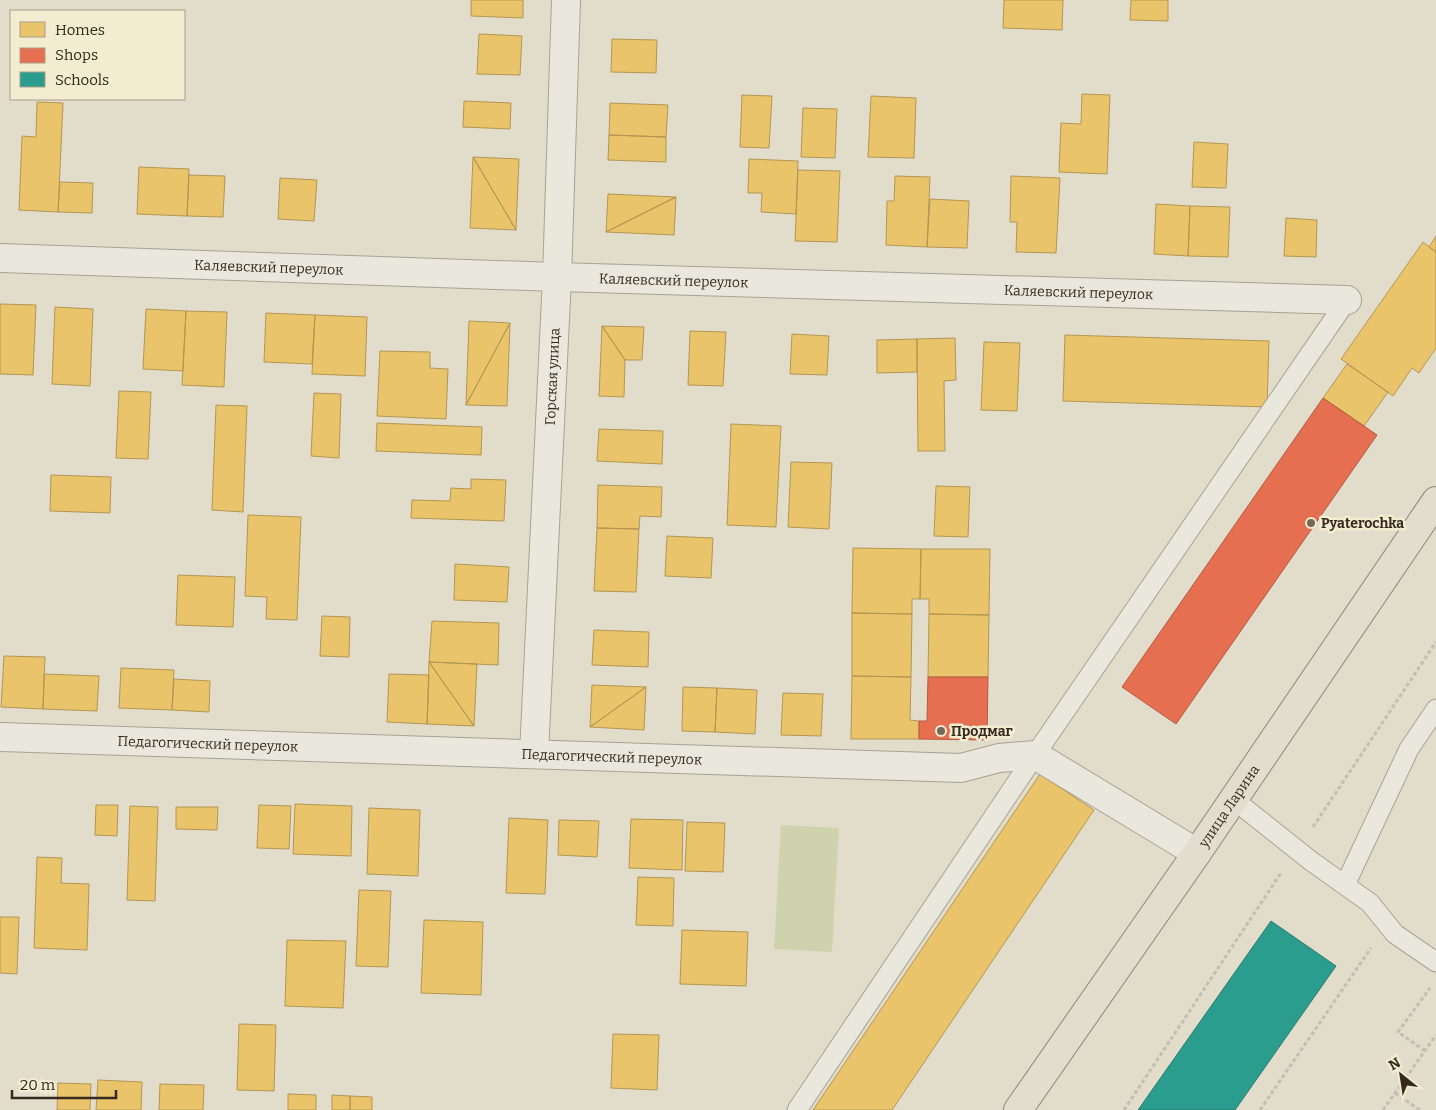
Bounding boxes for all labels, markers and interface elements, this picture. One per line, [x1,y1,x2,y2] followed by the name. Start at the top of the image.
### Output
[10,10,185,100] legend
[55,21,105,39] text: Homes
[55,46,98,64] text: Shops
[55,71,109,89] text: Schools
[194,256,345,278] street label: Каляевский переулок
[599,270,749,291] street label: Каляевский переулок
[1004,282,1154,303] street label: Каляевский переулок
[541,327,563,426] street label: Горская улица
[1321,515,1404,532] place label: Pyaterochka
[1305,517,1317,529] marker: Pyaterochka
[951,723,1013,740] place label: Продмаг
[935,725,947,737] marker: Продмаг
[117,732,299,755] street label: Педагогический переулок
[521,745,703,768] street label: Педагогический переулок
[1194,761,1263,851] street label: улица Ларина
[1376,1050,1426,1100] north arrow
[1386,1054,1404,1074] text: N
[12,1068,116,1100] scale bar
[20,1076,56,1094] text: 20 m

